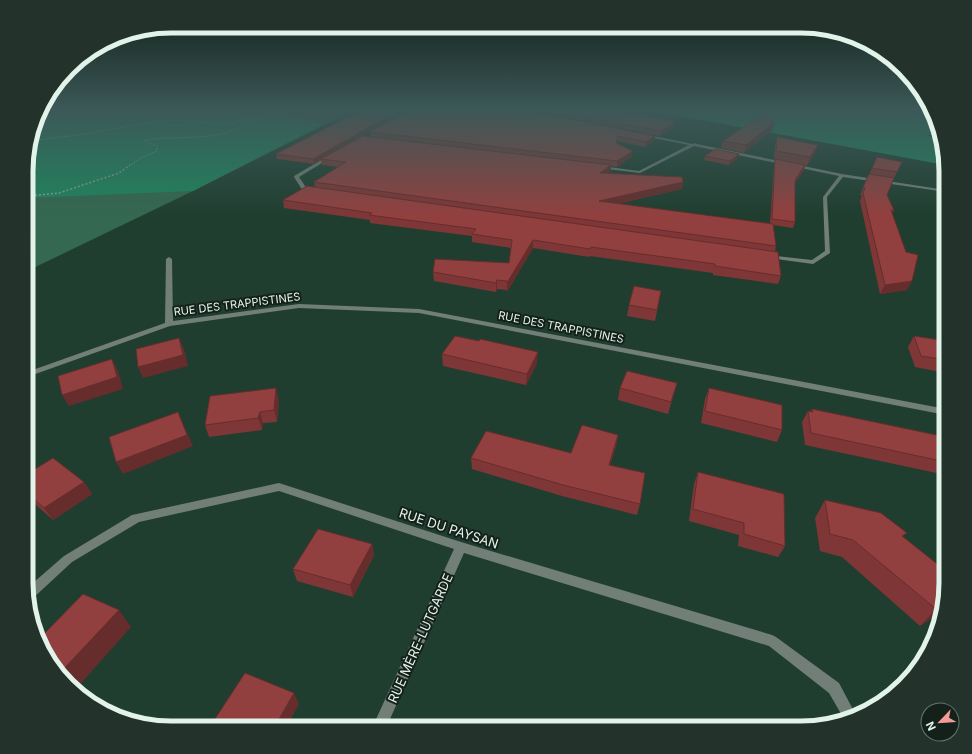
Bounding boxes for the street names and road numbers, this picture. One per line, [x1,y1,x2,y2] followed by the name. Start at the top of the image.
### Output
[173,289,301,319] street label: RUE DES TRAPPISTINES
[497,308,625,346] street label: RUE DES TRAPPISTINES
[397,504,501,552] street label: RUE DU PAYSAN
[384,571,456,705] street label: RUE MÈRE-LUTGARDE

